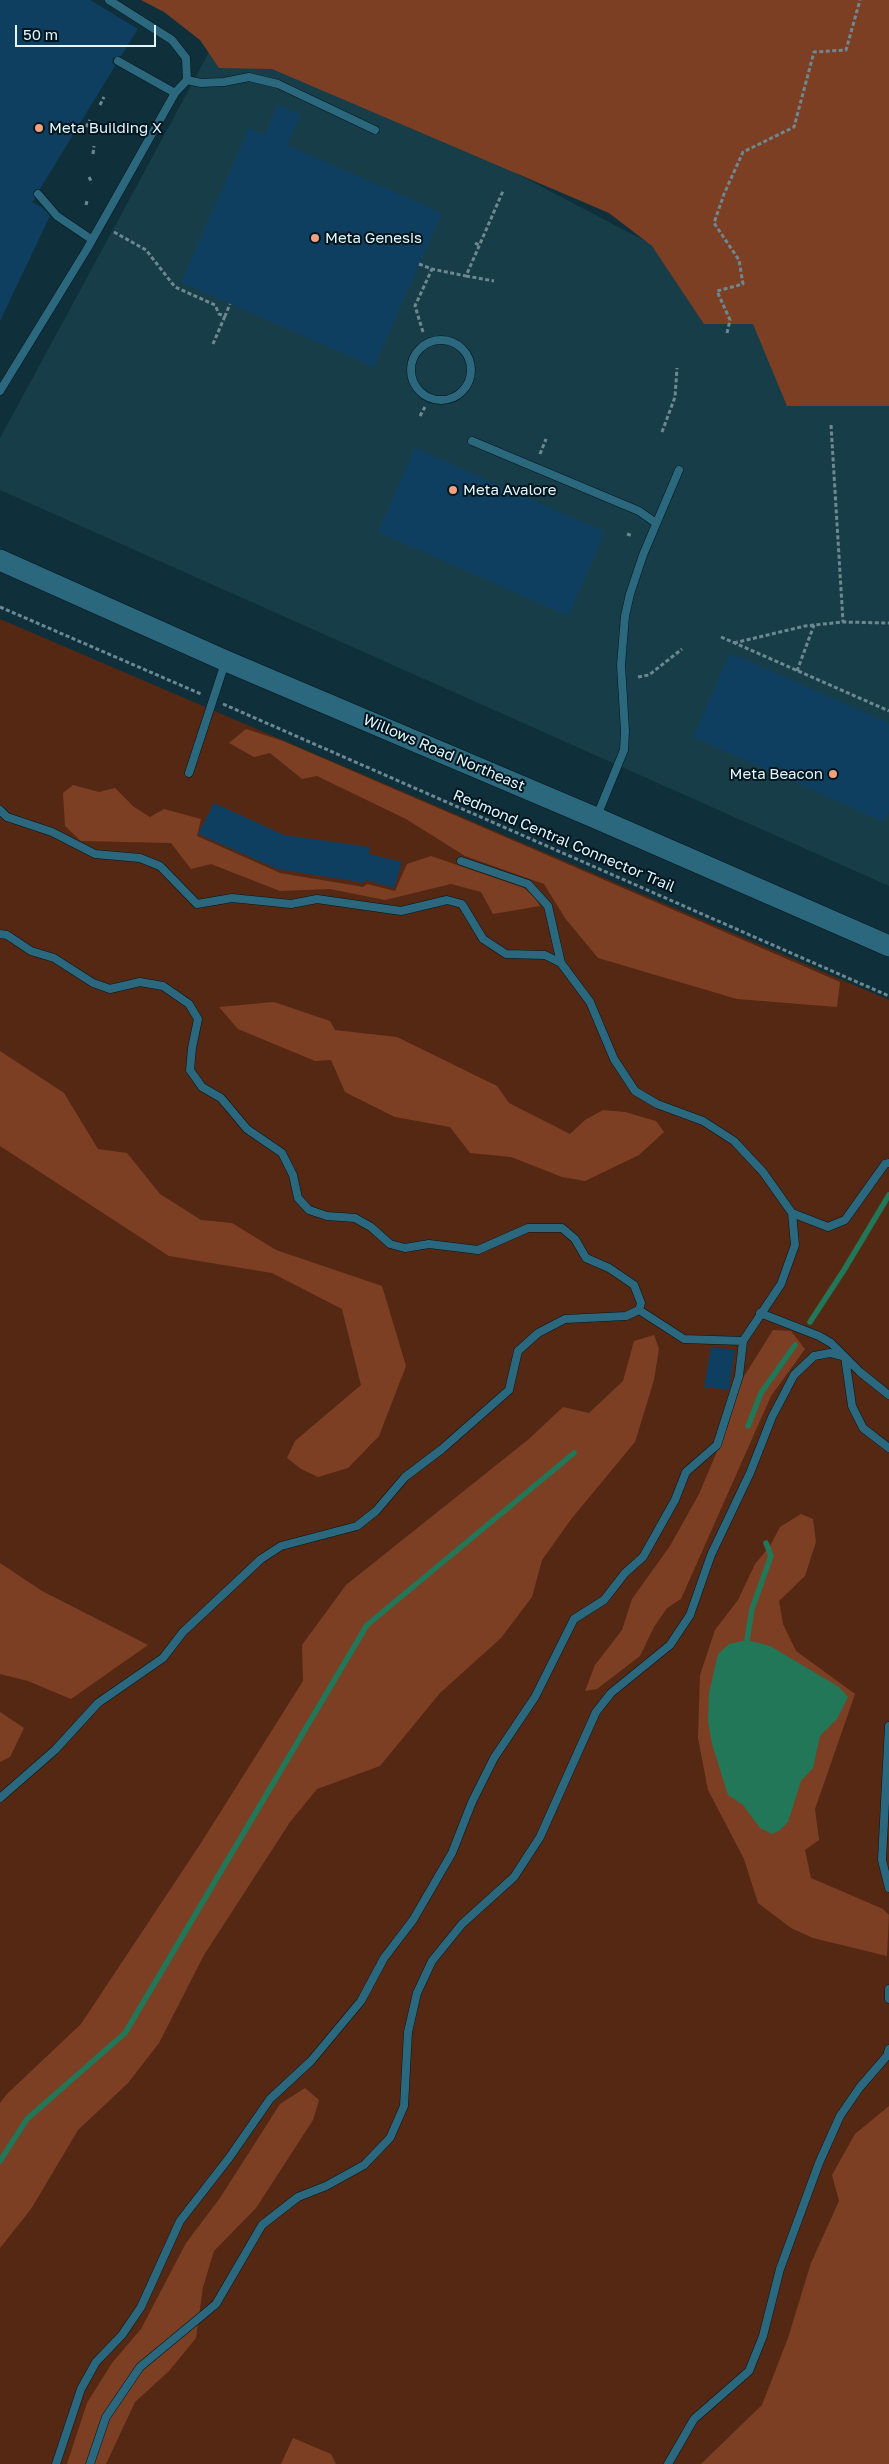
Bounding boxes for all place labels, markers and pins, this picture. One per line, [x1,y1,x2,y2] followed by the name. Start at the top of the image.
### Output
[49,119,162,137] place label: Meta Building X
[33,122,45,134] marker: Meta Building X
[325,229,422,247] place label: Meta Genesis
[309,232,321,244] marker: Meta Genesis
[463,481,556,499] place label: Meta Avalore
[447,484,459,496] marker: Meta Avalore
[730,765,823,783] place label: Meta Beacon
[827,768,839,780] marker: Meta Beacon

